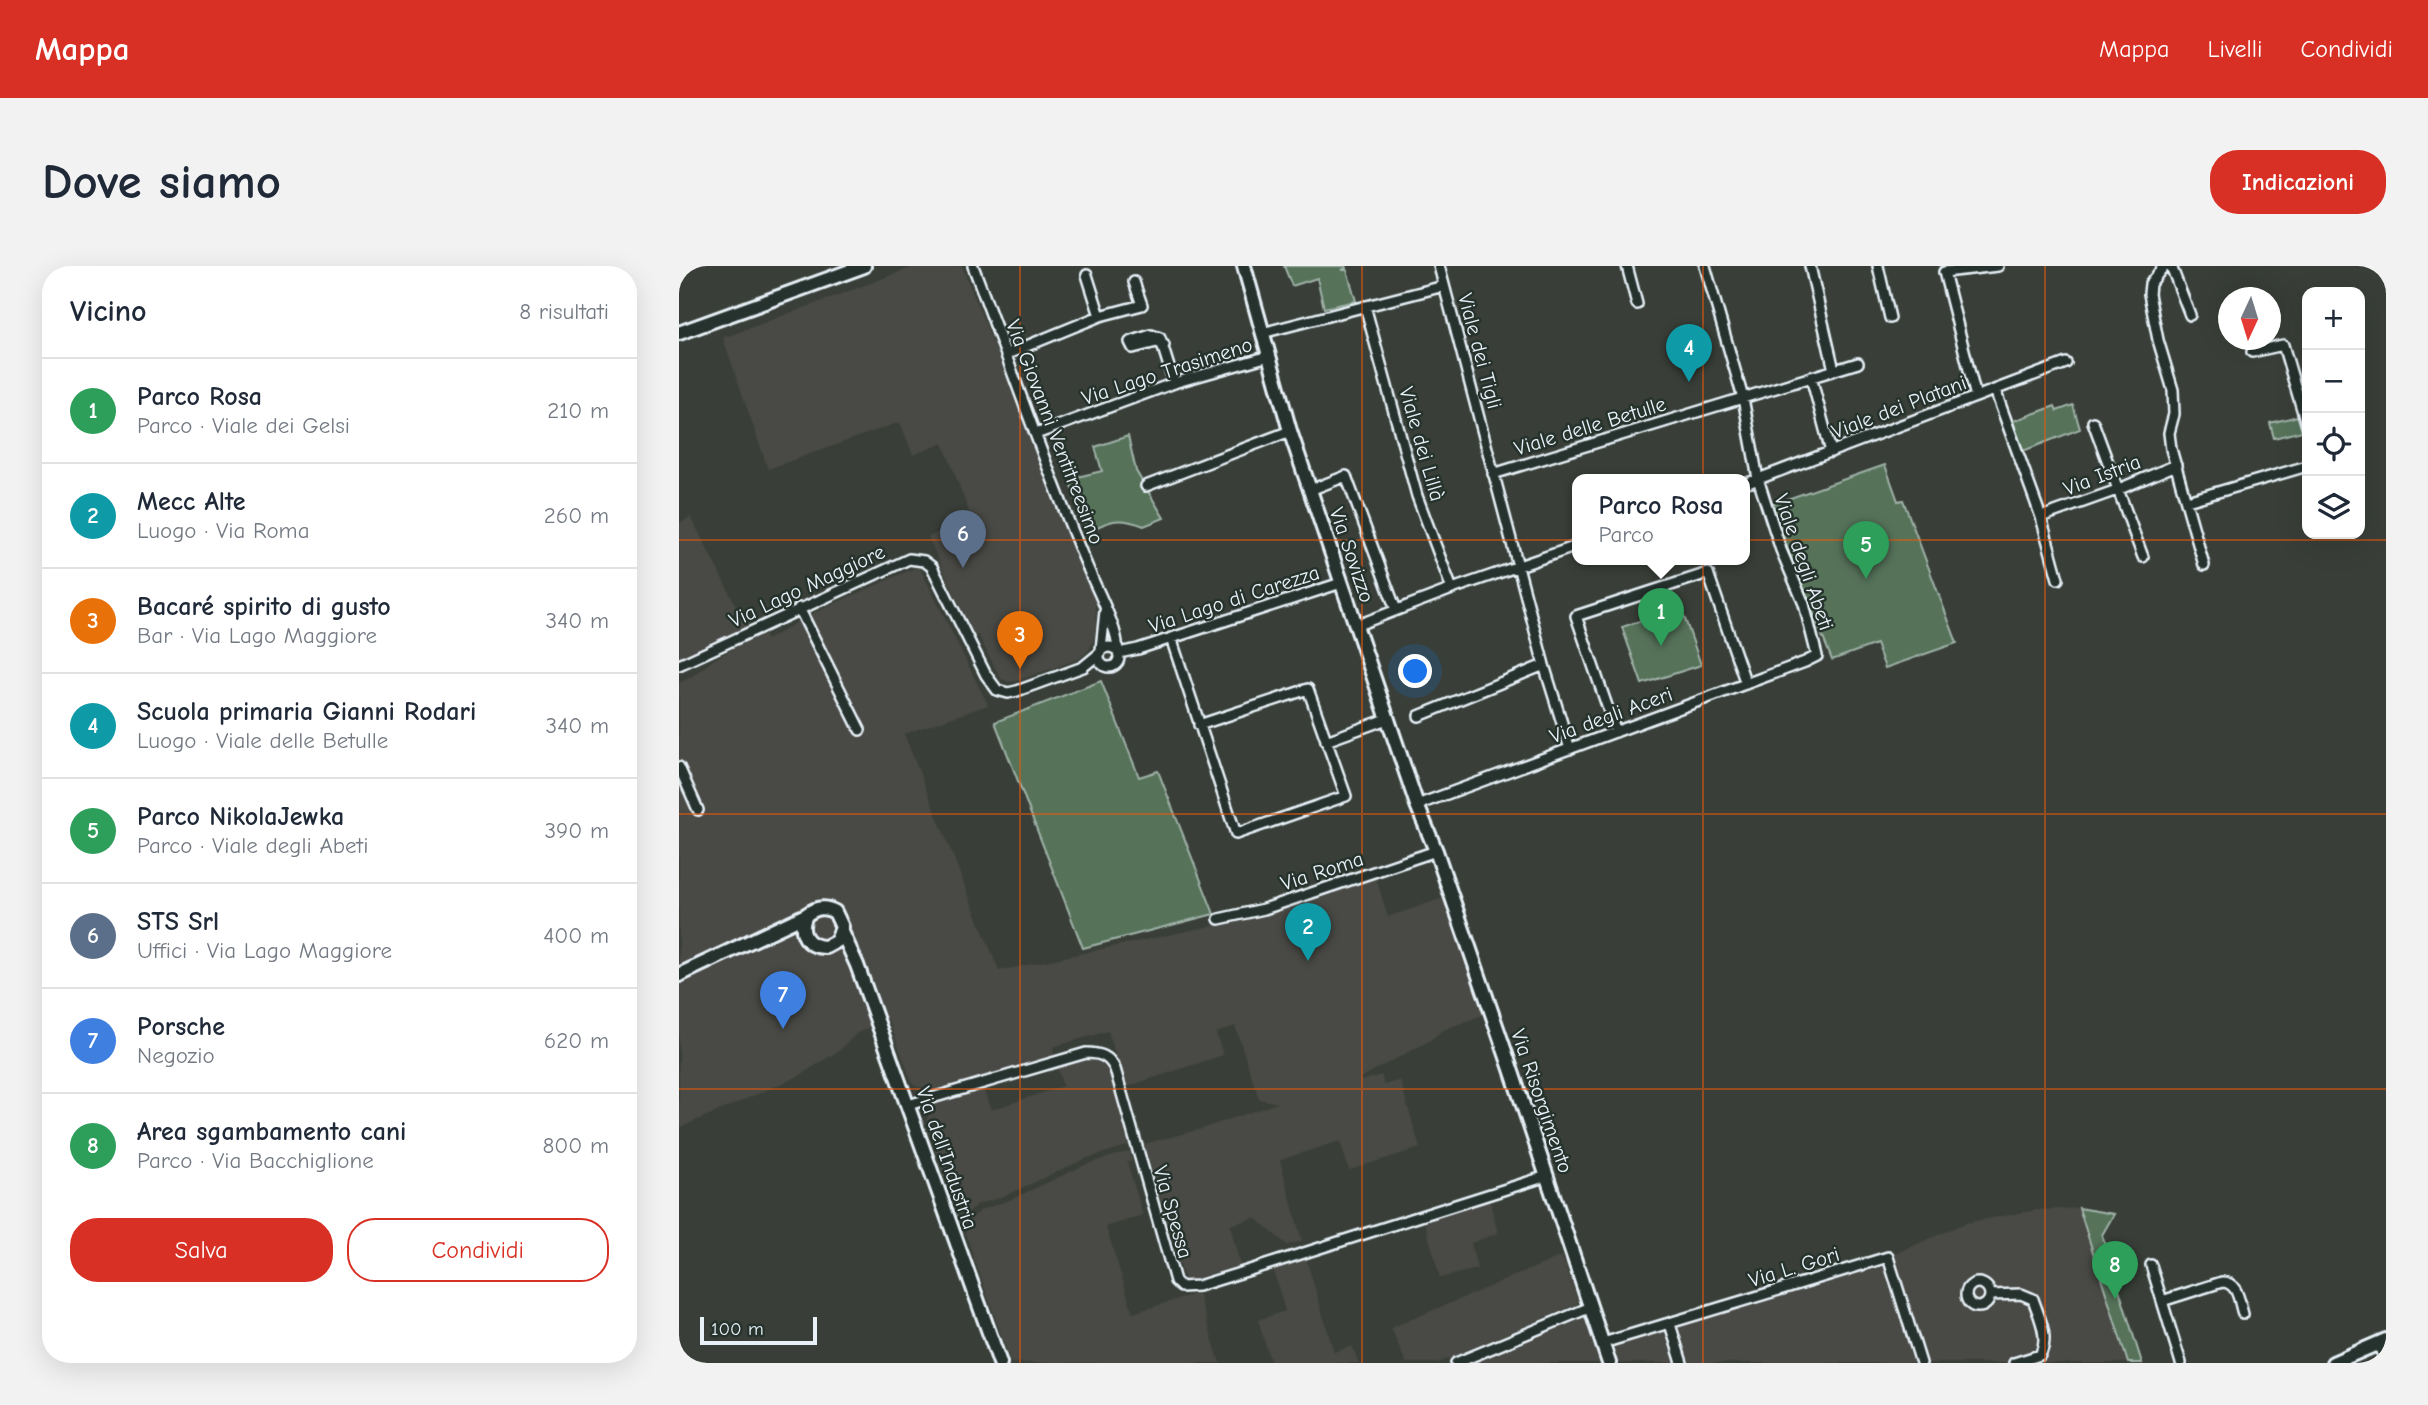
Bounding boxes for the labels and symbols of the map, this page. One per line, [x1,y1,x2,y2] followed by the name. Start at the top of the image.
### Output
[2218,287,2281,350] north arrow
[1453,291,1507,411] street label: Viale dei Tigli
[1001,316,1109,548] street label: Via Giovanni Ventitreesimo
[1666,324,1712,382] pin: 4
[1079,332,1255,410] street label: Via Lago Trasimeno
[1828,370,1970,444] street label: Viale dei Platani
[1394,384,1450,504] street label: Viale dei Lillà
[1511,392,1669,460] street label: Viale delle Betulle
[2060,449,2144,501] street label: Via Istria
[1769,491,1839,633] street label: Viale degli Abeti
[1325,504,1379,606] street label: Via Sovizzo
[940,510,986,568] pin: 6
[1843,521,1889,579] pin: 5
[725,539,889,633] street label: Via Lago Maggiore
[1146,560,1322,638] street label: Via Lago di Carezza
[1638,588,1684,646] pin: 1
[997,611,1043,669] pin: 3
[1398,654,1432,688] your location
[1546,682,1676,748] street label: Via degli Aceri
[1278,846,1366,896] street label: Via Roma
[1285,903,1331,961] pin: 2
[760,971,806,1029] pin: 7
[1506,1026,1578,1176] street label: Via Risorgimento
[911,1084,983,1232] street label: Via dell'Industria
[1148,1163,1198,1261] street label: Via Spessa
[2092,1241,2138,1299] pin: 8
[1746,1242,1842,1292] street label: Via L. Gori
[700,1314,817,1346] scale bar

